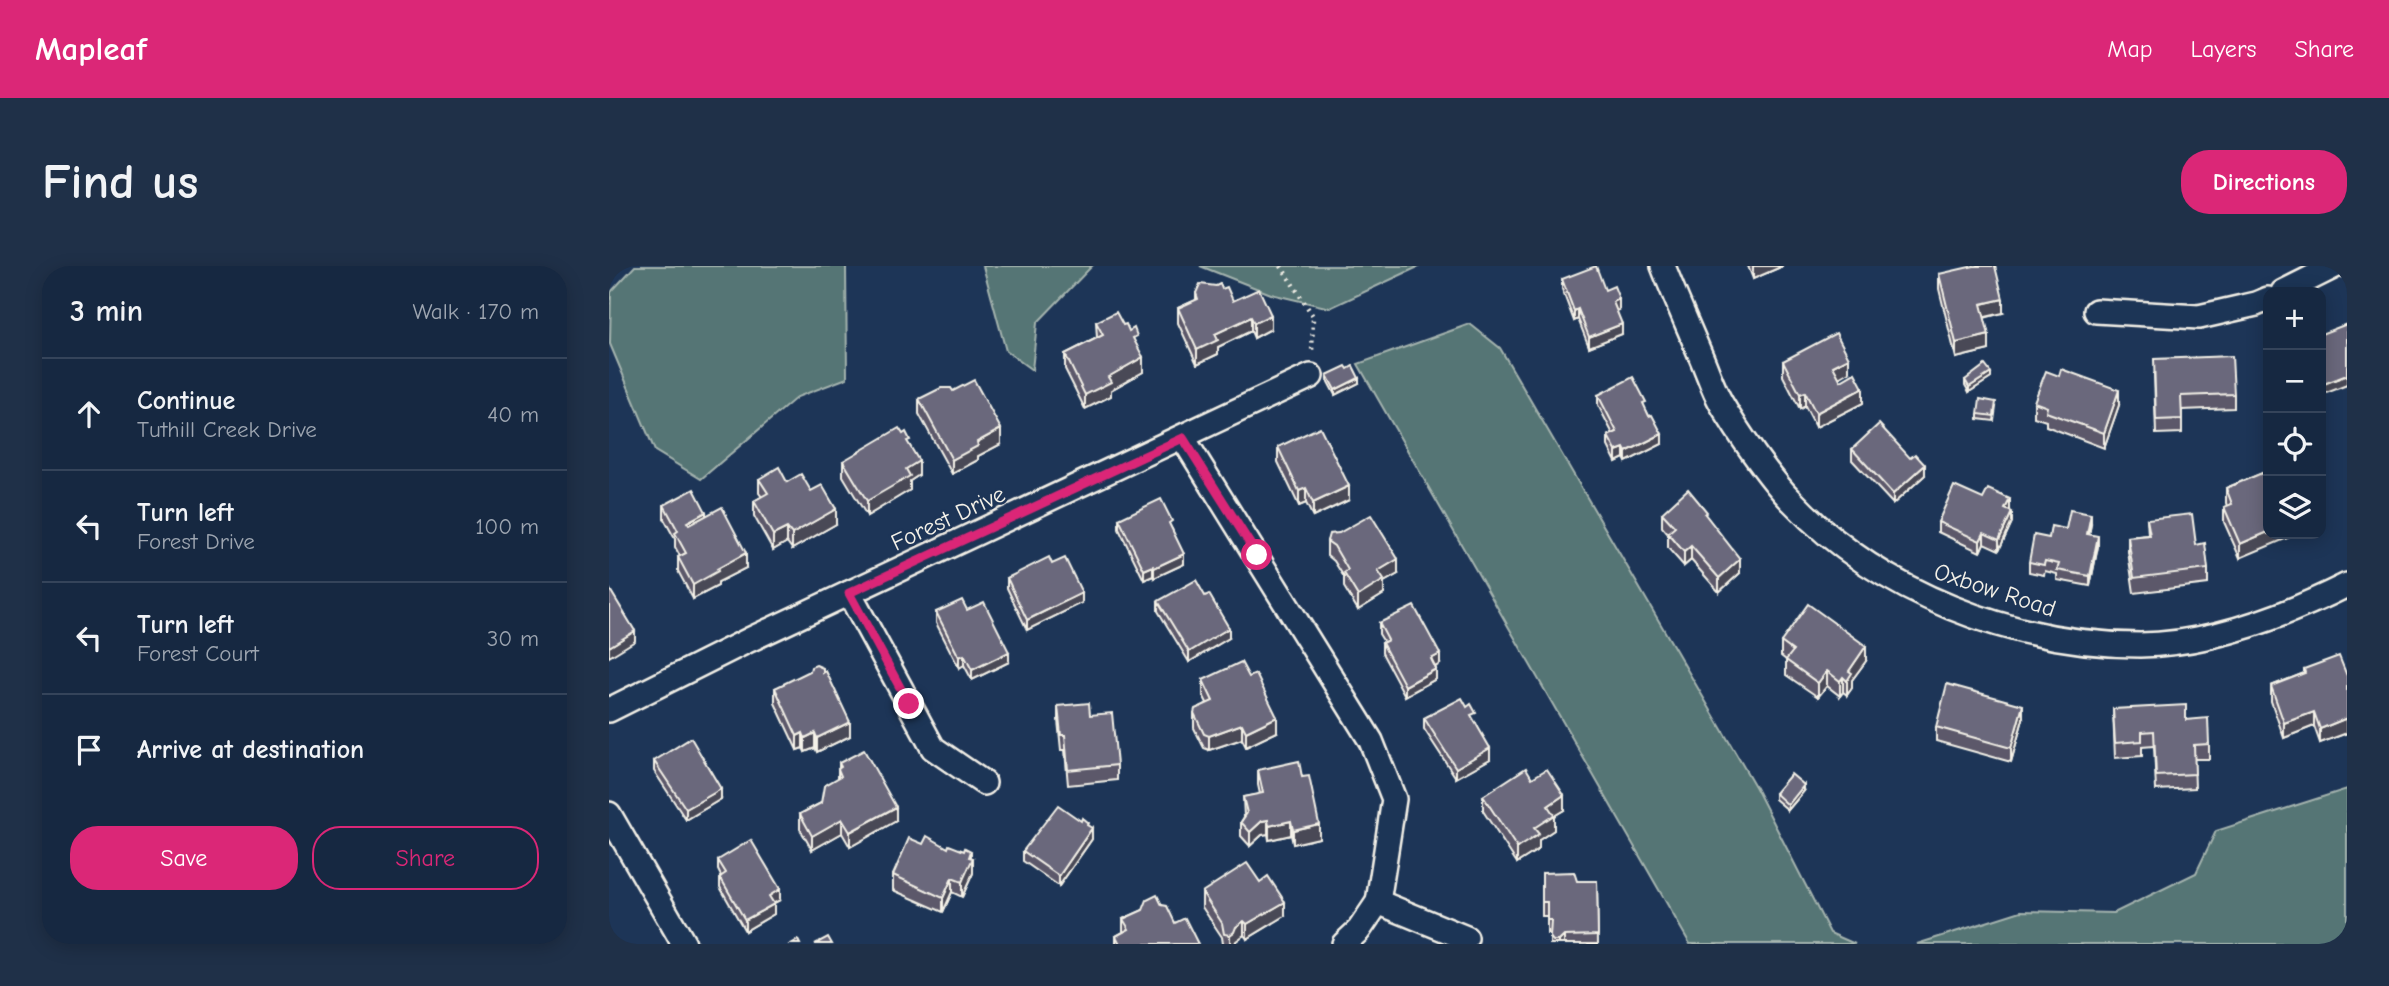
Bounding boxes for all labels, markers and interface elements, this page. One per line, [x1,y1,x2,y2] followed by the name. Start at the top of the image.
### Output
[35,30,147,68] text: Mapleaf
[2107,35,2153,63] text: Map
[2191,35,2256,63] text: Layers
[2294,35,2354,63] text: Share
[2181,150,2347,214] button: Directions
[42,154,198,210] text: Find us
[2263,287,2326,539] map controls
[2263,287,2326,350] button: +
[70,294,143,329] text: 3 min
[412,298,539,325] text: Walk · 170 m
[2263,350,2326,413] button: −
[137,386,235,416] text: Continue
[70,395,108,433] icon: ahead
[487,401,539,428] text: 40 m
[2263,413,2326,476] button: locate
[137,416,317,443] text: Tuthill Creek Drive
[2263,476,2326,539] button: layers
[886,479,1010,557] street label: Forest Drive
[137,498,234,528] text: Turn left
[70,507,108,545] icon: left
[475,513,539,540] text: 100 m
[137,528,255,555] text: Forest Drive
[1241,539,1272,570] route start
[1931,557,2059,623] street label: Oxbow Road
[137,610,234,640] text: Turn left
[70,619,108,657] icon: left
[487,625,539,652] text: 30 m
[137,640,259,667] text: Forest Court
[893,688,924,719] route end
[70,731,108,769] icon: arrive
[137,735,364,765] text: Arrive at destination
[70,826,298,890] button: Save
[312,826,539,890] button: Share

